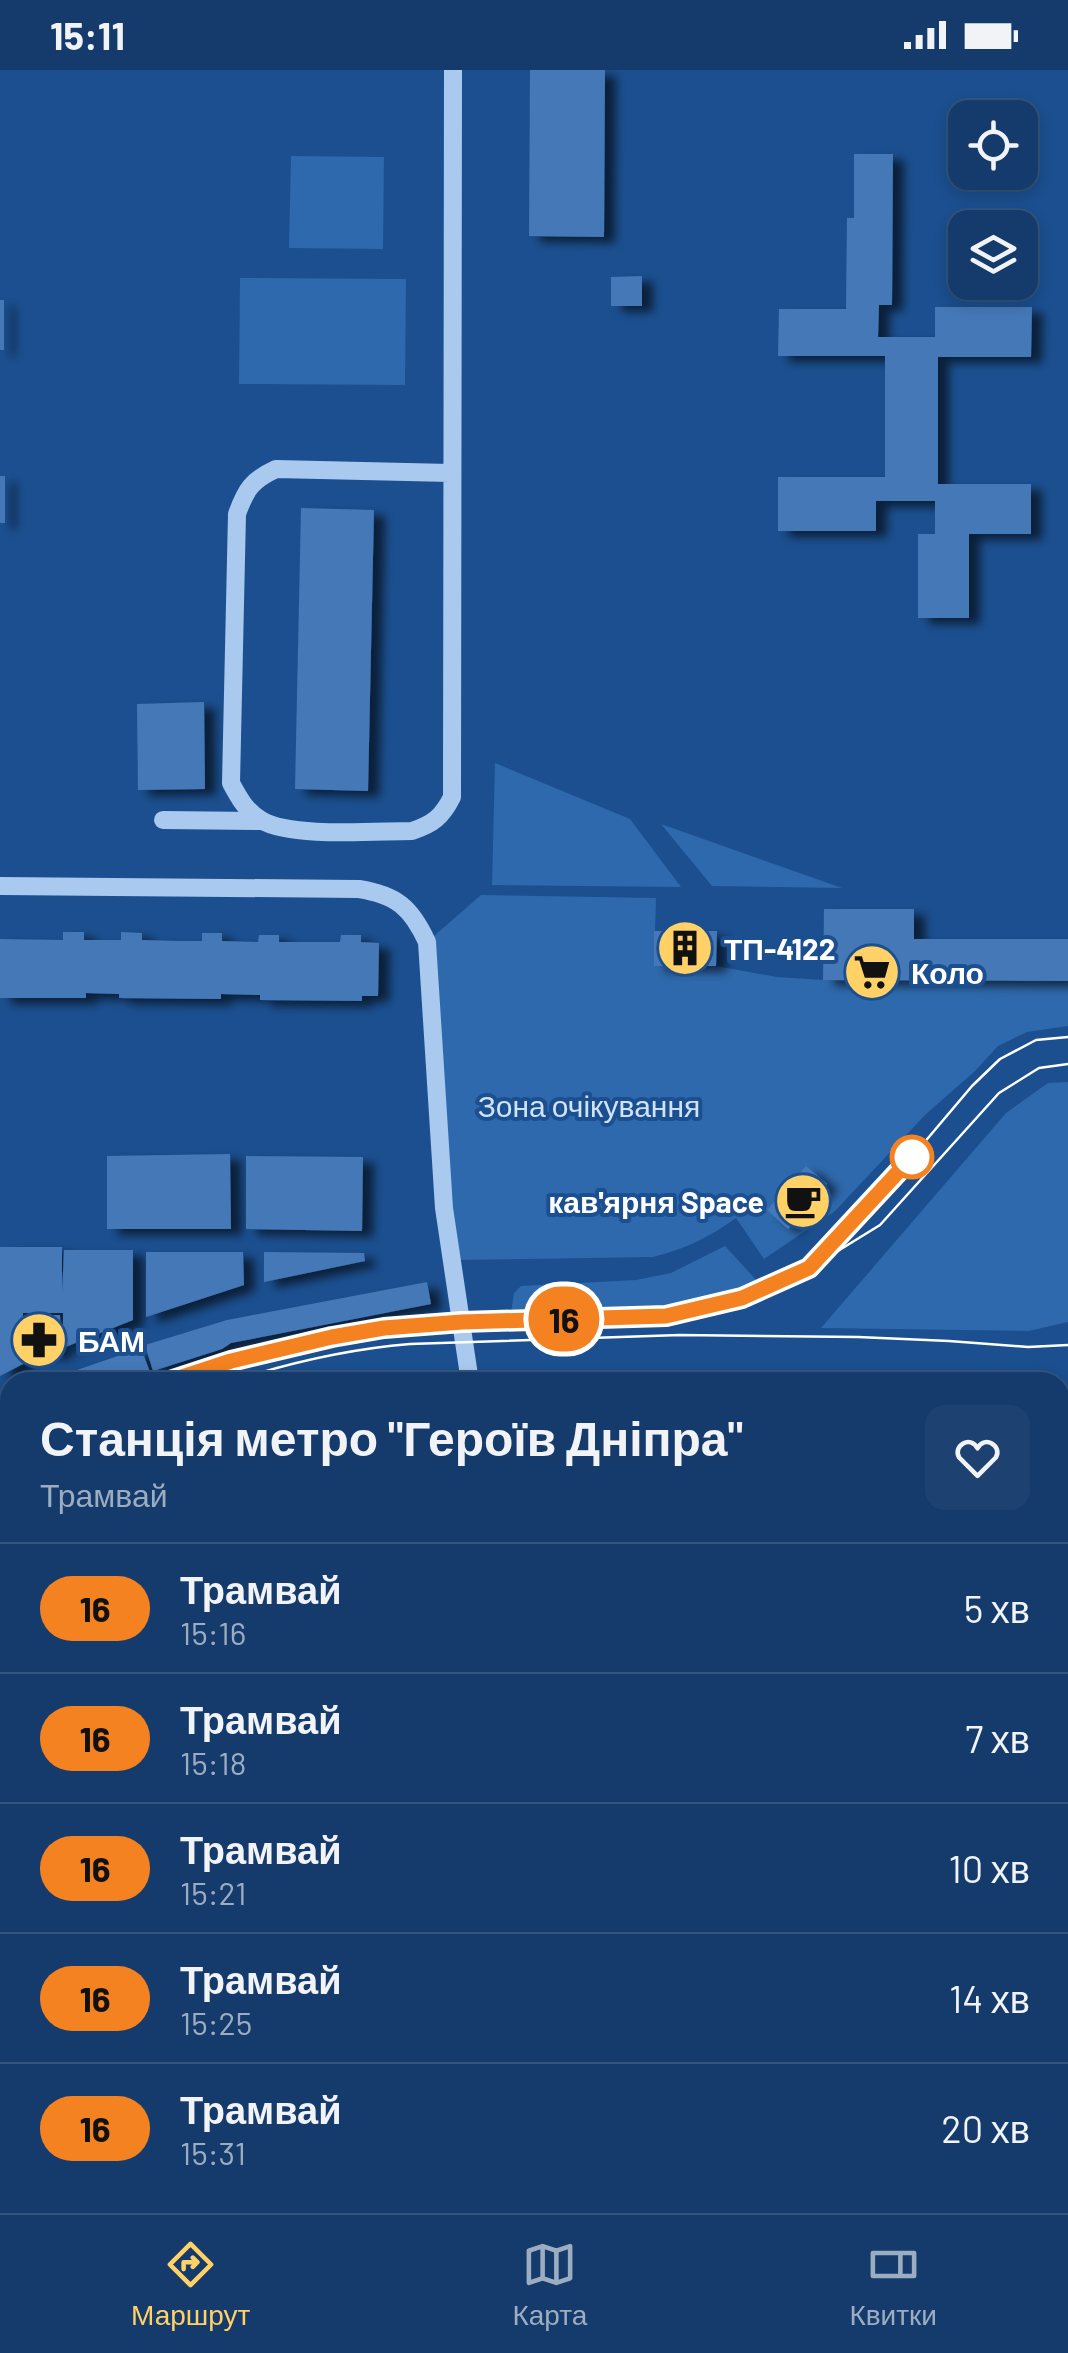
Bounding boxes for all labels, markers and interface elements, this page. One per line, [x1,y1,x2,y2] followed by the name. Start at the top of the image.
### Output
[50,12,125,58] text: 15:11
[948,100,1038,300] map controls
[948,100,1038,190] button: locate
[948,210,1038,300] button: layers
[655,918,715,978] building icon: ТП-4122
[724,930,836,966] place label: ТП-4122
[842,942,902,1002] supermarket icon: Коло
[911,954,984,990] place label: Коло
[478,1087,700,1123] park label: Зона очікування
[891,1136,933,1178] unlabelled marker
[773,1171,833,1231] cafe icon: кав'ярня Space
[548,1183,764,1219] place label: кав'ярня Space
[519,1286,609,1352] line badge: 16
[548,1298,580,1340] text: 16
[9,1310,69,1370] pharmacy icon: БАМ
[78,1322,145,1358] place label: БАМ
[925,1405,1030,1510] button: heart
[40,1408,743,1466] text: Станція метро "Героїв Дніпра"
[40,1475,168,1513] text: Трамвай
[180,1566,342,1612] text: Трамвай
[964,1585,1030,1631] text: 5 хв
[79,1587,111,1629] text: 16
[180,1613,246,1651] text: 15:16
[180,1696,342,1742] text: Трамвай
[965,1715,1030,1761] text: 7 хв
[79,1717,111,1759] text: 16
[180,1743,246,1781] text: 15:18
[180,1826,342,1872] text: Трамвай
[948,1845,1030,1891] text: 10 хв
[79,1847,111,1889] text: 16
[180,1873,246,1911] text: 15:21
[180,1956,342,2002] text: Трамвай
[949,1975,1030,2021] text: 14 хв
[79,1977,111,2019] text: 16
[180,2003,252,2041] text: 15:25
[180,2086,342,2132] text: Трамвай
[941,2105,1030,2151] text: 20 хв
[79,2107,111,2149] text: 16
[180,2133,246,2171] text: 15:31
[131,2237,250,2332] tab: Маршрут
[512,2237,587,2332] tab: Карта
[849,2237,937,2332] tab: Квитки

